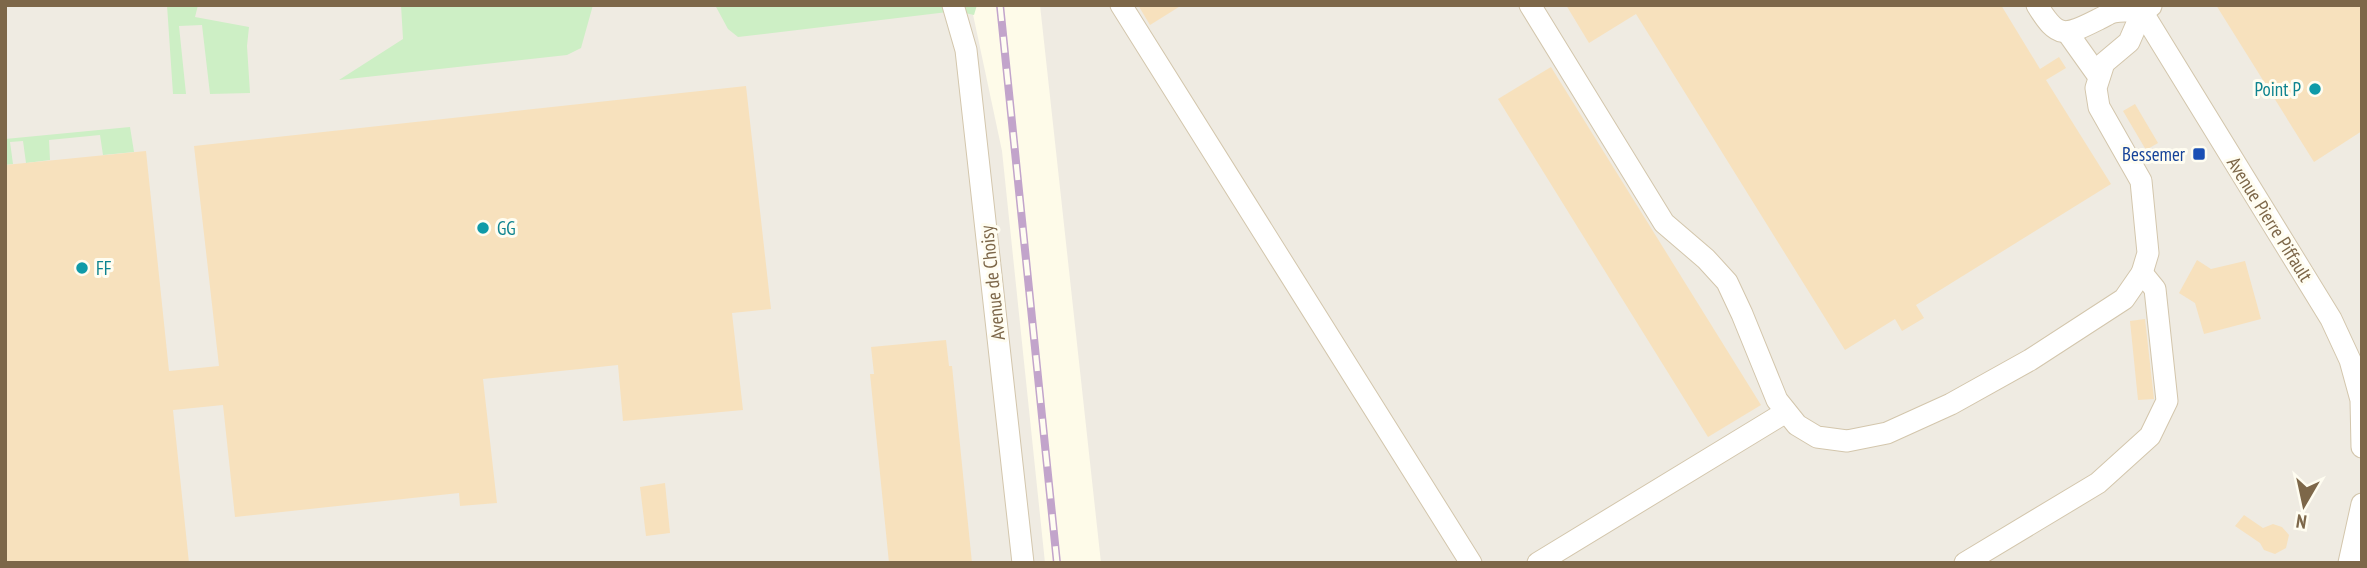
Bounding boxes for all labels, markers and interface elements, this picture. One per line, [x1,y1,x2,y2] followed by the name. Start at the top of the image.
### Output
[2254,77,2301,101] place label: Point P
[2307,81,2323,97] marker: Point P
[2122,142,2186,166] place label: Bessemer
[2191,146,2207,162] marker: Bessemer
[2222,152,2318,287] street label: Avenue Pierre Piffault
[497,216,516,240] place label: GG
[475,220,491,236] marker: GG
[974,224,1010,342] street label: Avenue de Choisy
[96,256,112,280] place label: FF
[74,260,90,276] marker: FF
[2269,470,2339,540] north arrow
[2294,509,2308,534] text: N

